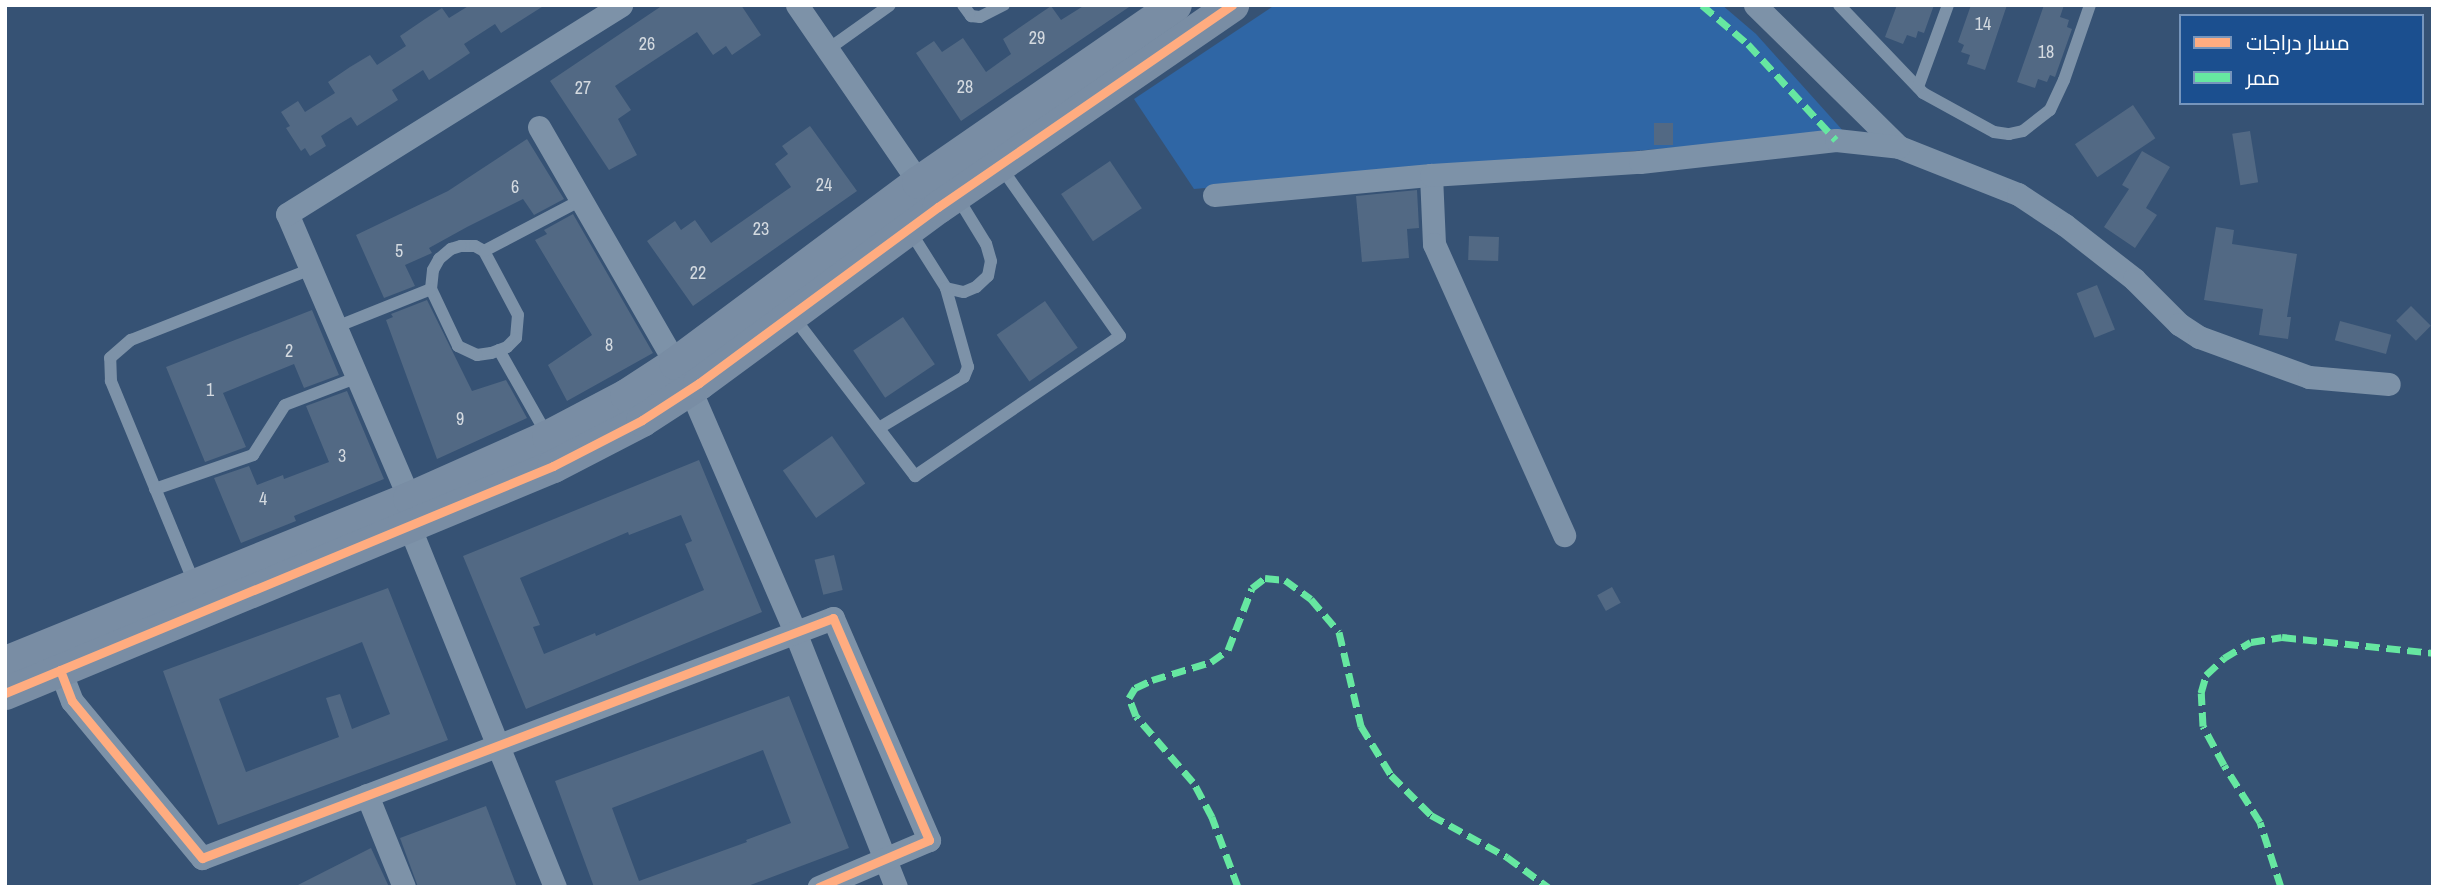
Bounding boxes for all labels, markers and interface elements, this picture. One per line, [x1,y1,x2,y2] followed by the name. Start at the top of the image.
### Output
[1975,13,1991,35] house number: 14
[2179,14,2424,105] legend
[1029,27,1045,49] house number: 29
[2246,28,2350,57] text: مسار دراجات
[639,33,655,55] house number: 26
[2038,41,2054,63] house number: 18
[2246,63,2280,92] text: ممر
[957,76,973,98] house number: 28
[575,77,591,99] house number: 27
[816,174,832,196] house number: 24
[511,176,519,198] house number: 6
[753,218,769,240] house number: 23
[395,240,403,262] house number: 5
[690,262,706,284] house number: 22
[605,334,613,356] house number: 8
[285,340,293,362] house number: 2
[206,379,214,401] house number: 1
[456,408,464,430] house number: 9
[338,445,346,467] house number: 3
[259,488,267,510] house number: 4

